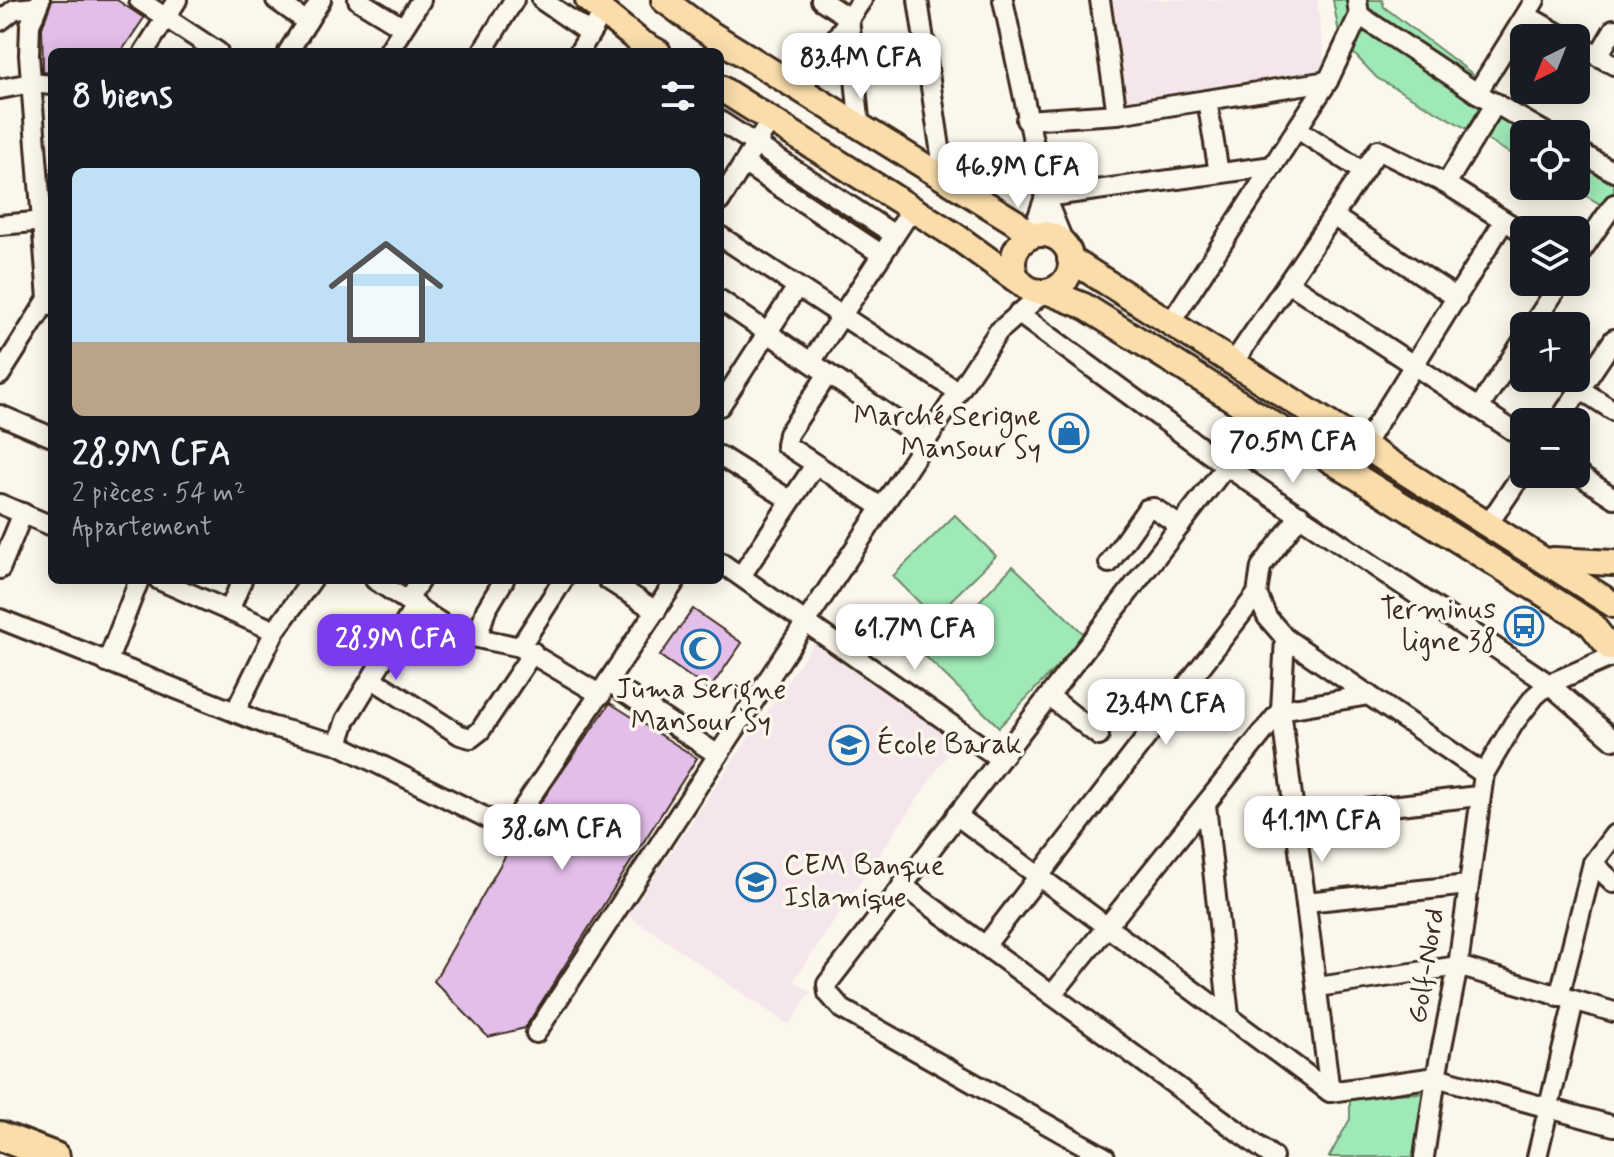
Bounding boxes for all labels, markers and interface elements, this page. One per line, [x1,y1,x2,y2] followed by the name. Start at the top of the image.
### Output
[1510,24,1590,104] north arrow
[1510,24,1590,488] map controls
[769,33,953,101] pin: 83.4M CFA
[800,42,922,76] text: 83.4M CFA
[72,74,173,119] text: 8 biens
[656,74,700,118] icon: filters
[1510,120,1590,200] button: locate
[926,142,1110,210] pin: 46.9M CFA
[956,151,1080,185] text: 46.9M CFA
[1510,216,1590,296] button: layers
[314,220,458,364] icon: home
[1510,312,1590,392] button: +
[854,399,1041,468] place label: Marché Serigne Mansour Sy
[1510,408,1590,488] button: −
[1048,412,1090,454] shop icon: Marché Serigne Mansour Sy
[1201,417,1385,485] pin: 70.5M CFA
[1229,426,1357,460] text: 70.5M CFA
[72,432,231,477] text: 28.9M CFA
[72,477,245,511] text: 2 pièces · 54 m²
[72,511,212,545] text: Appartement
[1380,592,1496,661] place label: Terminus ligne 38
[823,604,1007,672] pin: 61.7M CFA
[1503,605,1545,647] bus stop icon: Terminus ligne 38
[854,613,976,647] text: 61.7M CFA
[304,614,488,682] pin: 28.9M CFA
[335,623,457,657] text: 28.9M CFA
[680,628,722,670] mosque icon: Juma Serigne Mansour Sy
[616,672,786,741] place label: Juma Serigne Mansour Sy
[1074,679,1258,747] pin: 23.4M CFA
[1106,688,1226,722] text: 23.4M CFA
[828,724,870,766] school or university icon: École Barak
[877,725,1022,764] place label: École Barak
[1230,796,1414,864] pin: 41.1M CFA
[470,804,654,872] pin: 38.6M CFA
[1262,805,1382,839] text: 41.1M CFA
[501,813,623,847] text: 38.6M CFA
[784,848,944,917] place label: CEM Banque Islamique
[735,861,777,903] school or university icon: CEM Banque Islamique
[1400,906,1454,1026] street label: Golf-Nord

